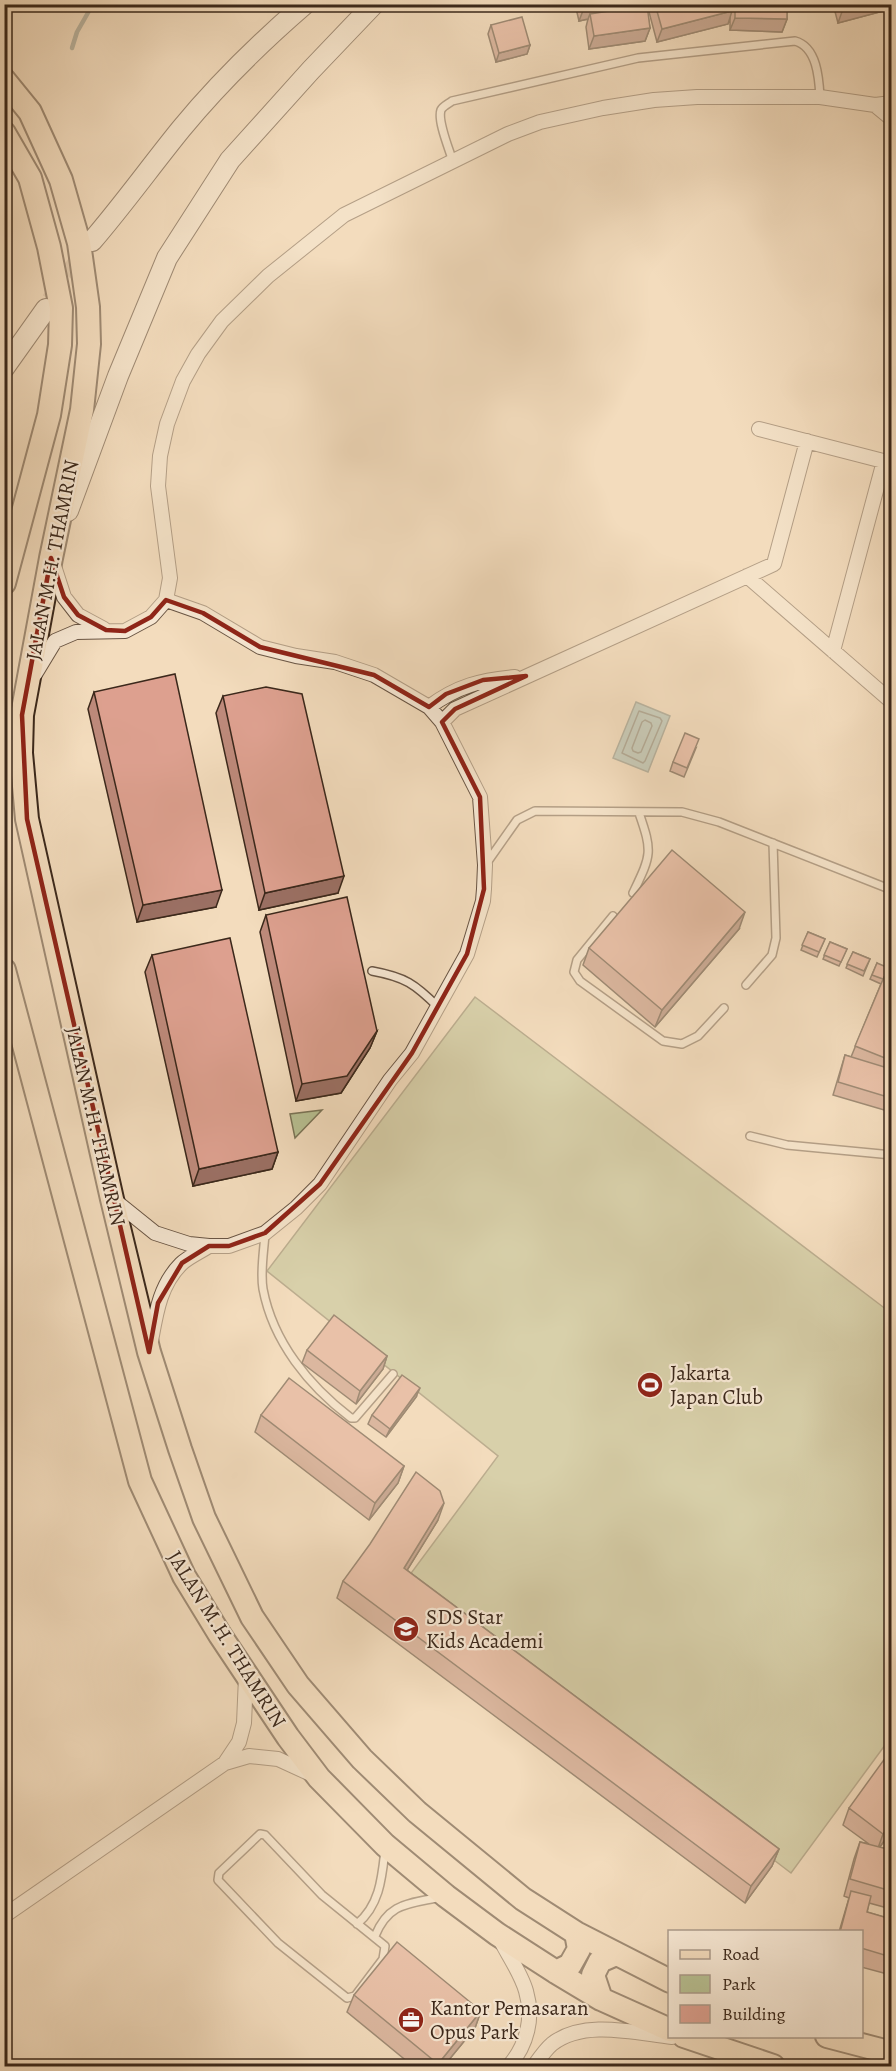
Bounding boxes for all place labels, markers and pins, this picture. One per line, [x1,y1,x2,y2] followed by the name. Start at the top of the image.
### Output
[670,1359,763,1411] place label: Jakarta Japan Club
[635,1370,665,1400] sports icon: Jakarta Japan Club
[426,1603,544,1655] place label: SDS Star Kids Academi
[391,1614,421,1644] school or university icon: SDS Star Kids Academi
[430,1994,589,2046] place label: Kantor Pemasaran Opus Park
[396,2005,426,2035] office icon: Kantor Pemasaran Opus Park

